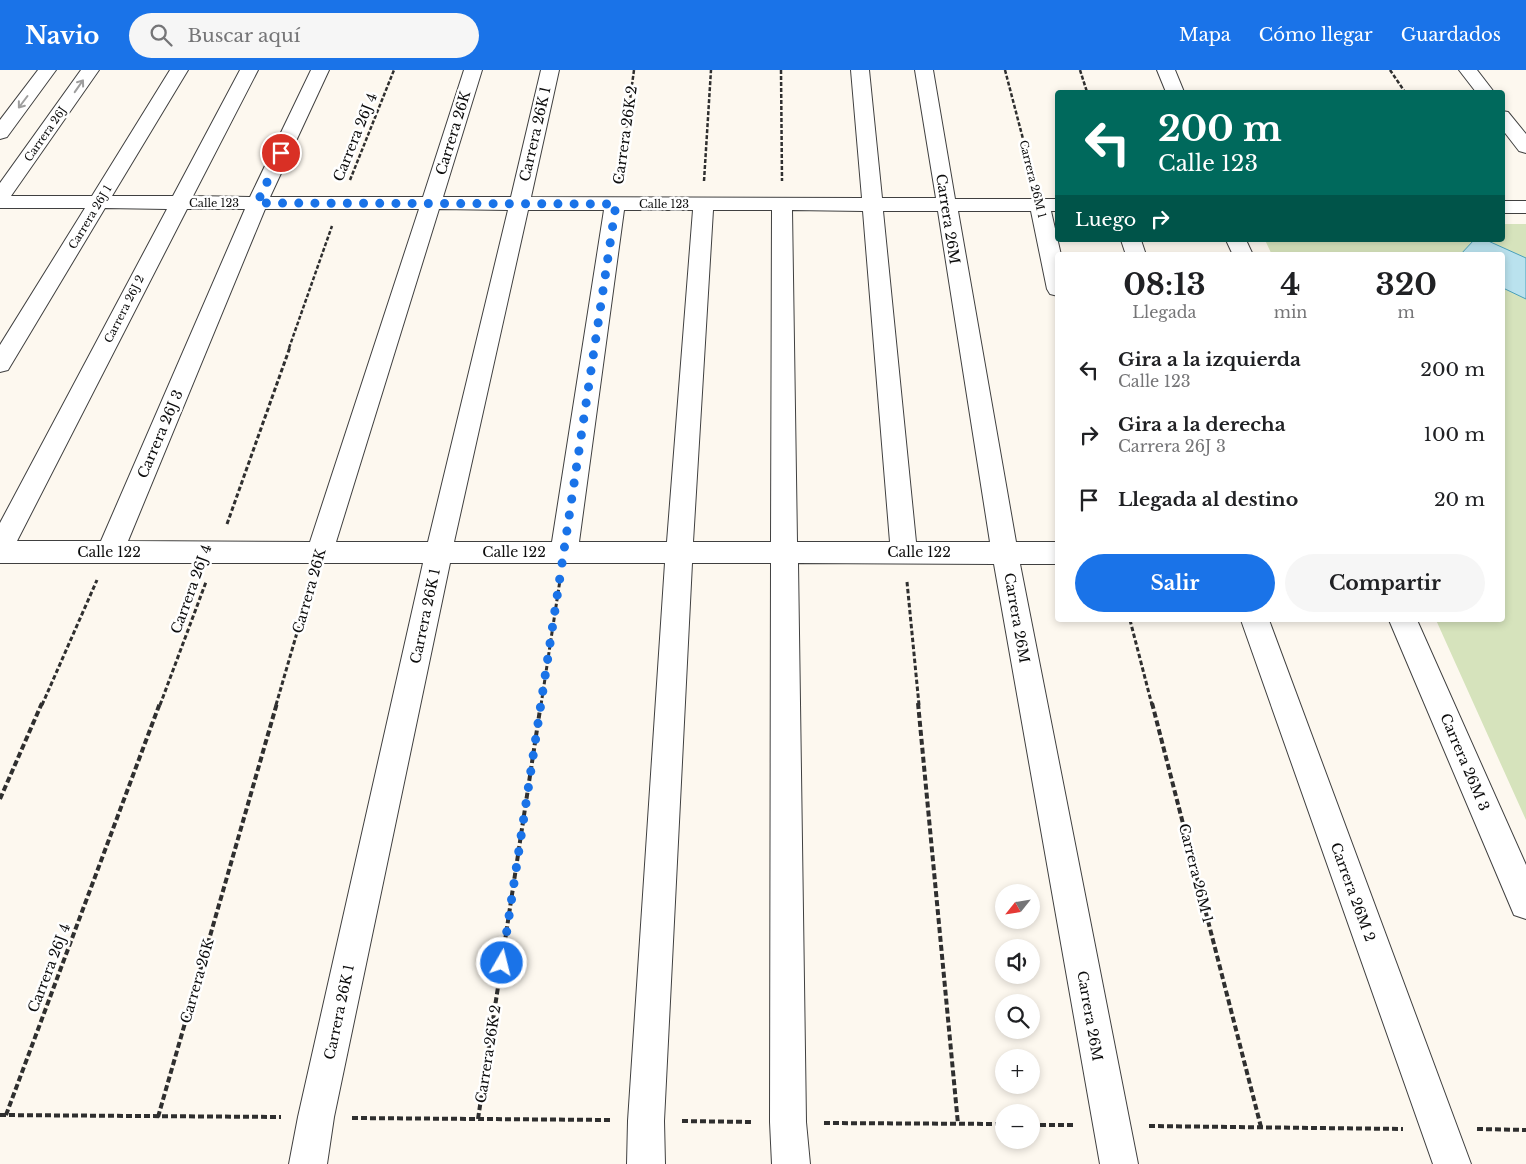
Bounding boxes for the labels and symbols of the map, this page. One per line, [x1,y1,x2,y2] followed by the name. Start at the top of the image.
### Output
[74,79,84,93] one-way arrow
[515,85,555,183] street label: Carrera 26K 1
[609,85,641,185] street label: Carrera 26K 2
[432,88,475,177] street label: Carrera 26K
[329,90,381,184] street label: Carrera 26J 4
[18,95,29,108] one-way arrow
[21,104,69,164] street label: Carrera 26J
[260,132,302,174] pin
[1017,139,1049,220] street label: Carrera 26M 1
[932,172,964,266] street label: Carrera 26M
[65,182,115,252] street label: Carrera 26J 1
[189,196,239,210] street label: Calle 123
[639,197,689,211] street label: Calle 123
[101,273,147,345] street label: Carrera 26J 2
[133,387,187,481] street label: Carrera 26J 3
[166,542,216,636] street label: Carrera 26J 4
[77,543,141,561] street label: Calle 122
[482,543,546,561] street label: Calle 122
[887,543,951,561] street label: Calle 122
[288,546,330,635] street label: Carrera 26K
[406,567,444,665] street label: Carrera 26K 1
[1000,571,1034,665] street label: Carrera 26M
[1436,711,1494,813] street label: Carrera 26M 3
[1175,822,1217,924] street label: Carrera 26M 1
[1327,840,1379,944] street label: Carrera 26M 2
[995,884,1040,929] north arrow
[24,921,74,1015] street label: Carrera 26J 4
[176,936,218,1025] street label: Carrera 26K
[475,936,527,988] position arrow
[320,963,358,1061] street label: Carrera 26K 1
[1073,969,1107,1063] street label: Carrera 26M
[471,1004,505,1104] street label: Carrera 26K 2

